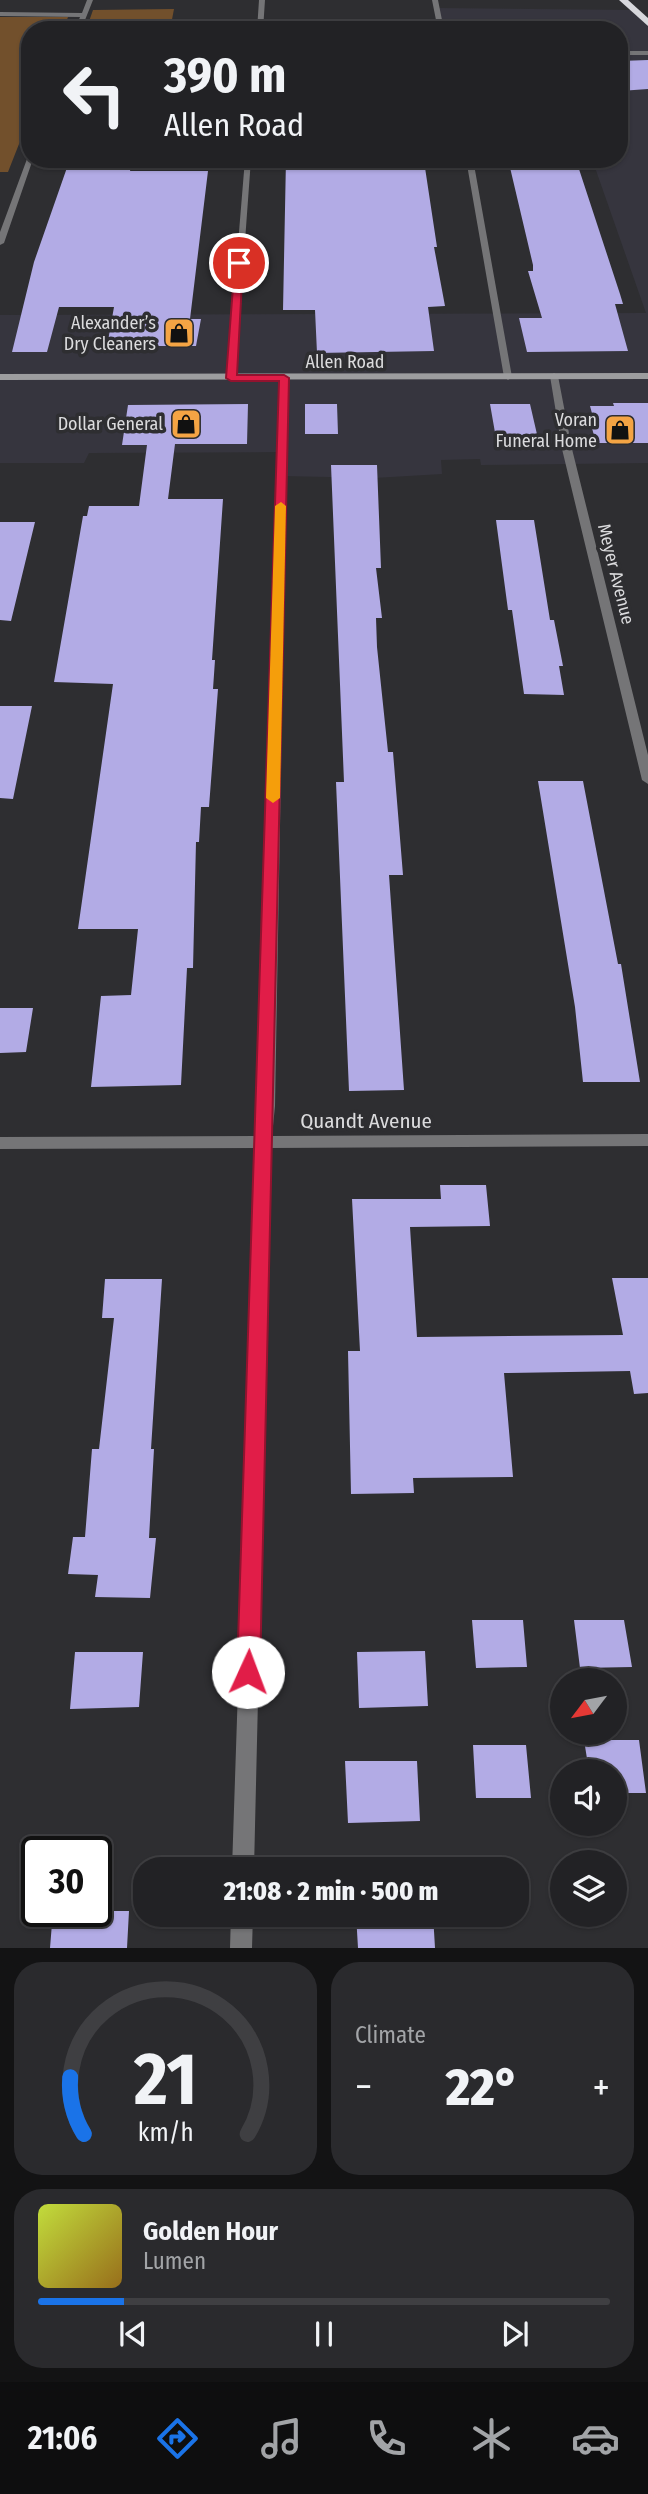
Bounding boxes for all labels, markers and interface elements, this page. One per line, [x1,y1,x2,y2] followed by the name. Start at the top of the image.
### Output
[164,46,286,105] text: 390 m
[49,49,140,140] icon: left
[164,106,304,144] text: Allen Road
[209,233,269,293] pin
[220,244,258,282] icon: arrive
[64,312,156,355] place label: Alexander’s Dry Cleaners
[162,316,196,350] shop icon: Alexander’s Dry Cleaners
[306,351,384,373] street label: Allen Road
[169,407,203,441] shop icon: Dollar General
[496,409,597,452] place label: Voran Funeral Home
[58,413,163,435] place label: Dollar General
[603,413,637,447] shop icon: Voran Funeral Home
[593,521,639,627] street label: Meyer Avenue
[300,1108,432,1134] street label: Quandt Avenue
[211,1635,285,1709] position arrow
[550,1668,626,1745] north arrow
[550,1668,627,1927] map controls
[550,1759,627,1836] button: sound
[21,1836,112,1927] speed limit sign: 30
[550,1850,627,1927] button: layers
[224,1876,438,1907] text: 21:08 · 2 min · 500 m
[355,2021,426,2049] text: Climate
[133,2037,197,2124] text: 21
[446,2056,519,2119] text: 22°
[355,2064,372,2110] text: −
[593,2064,610,2110] text: +
[138,2118,193,2148] text: km/h
[143,2216,278,2247] text: Golden Hour
[143,2247,206,2275] text: Lumen
[114,2315,152,2353] icon: previous
[305,2315,343,2353] icon: pause
[496,2315,534,2353] icon: next
[153,2414,202,2463] icon: directions
[257,2414,306,2463] icon: music
[362,2414,411,2463] icon: phone
[467,2414,516,2463] icon: climate
[571,2414,620,2463] icon: car
[28,2419,97,2457] text: 21:06

